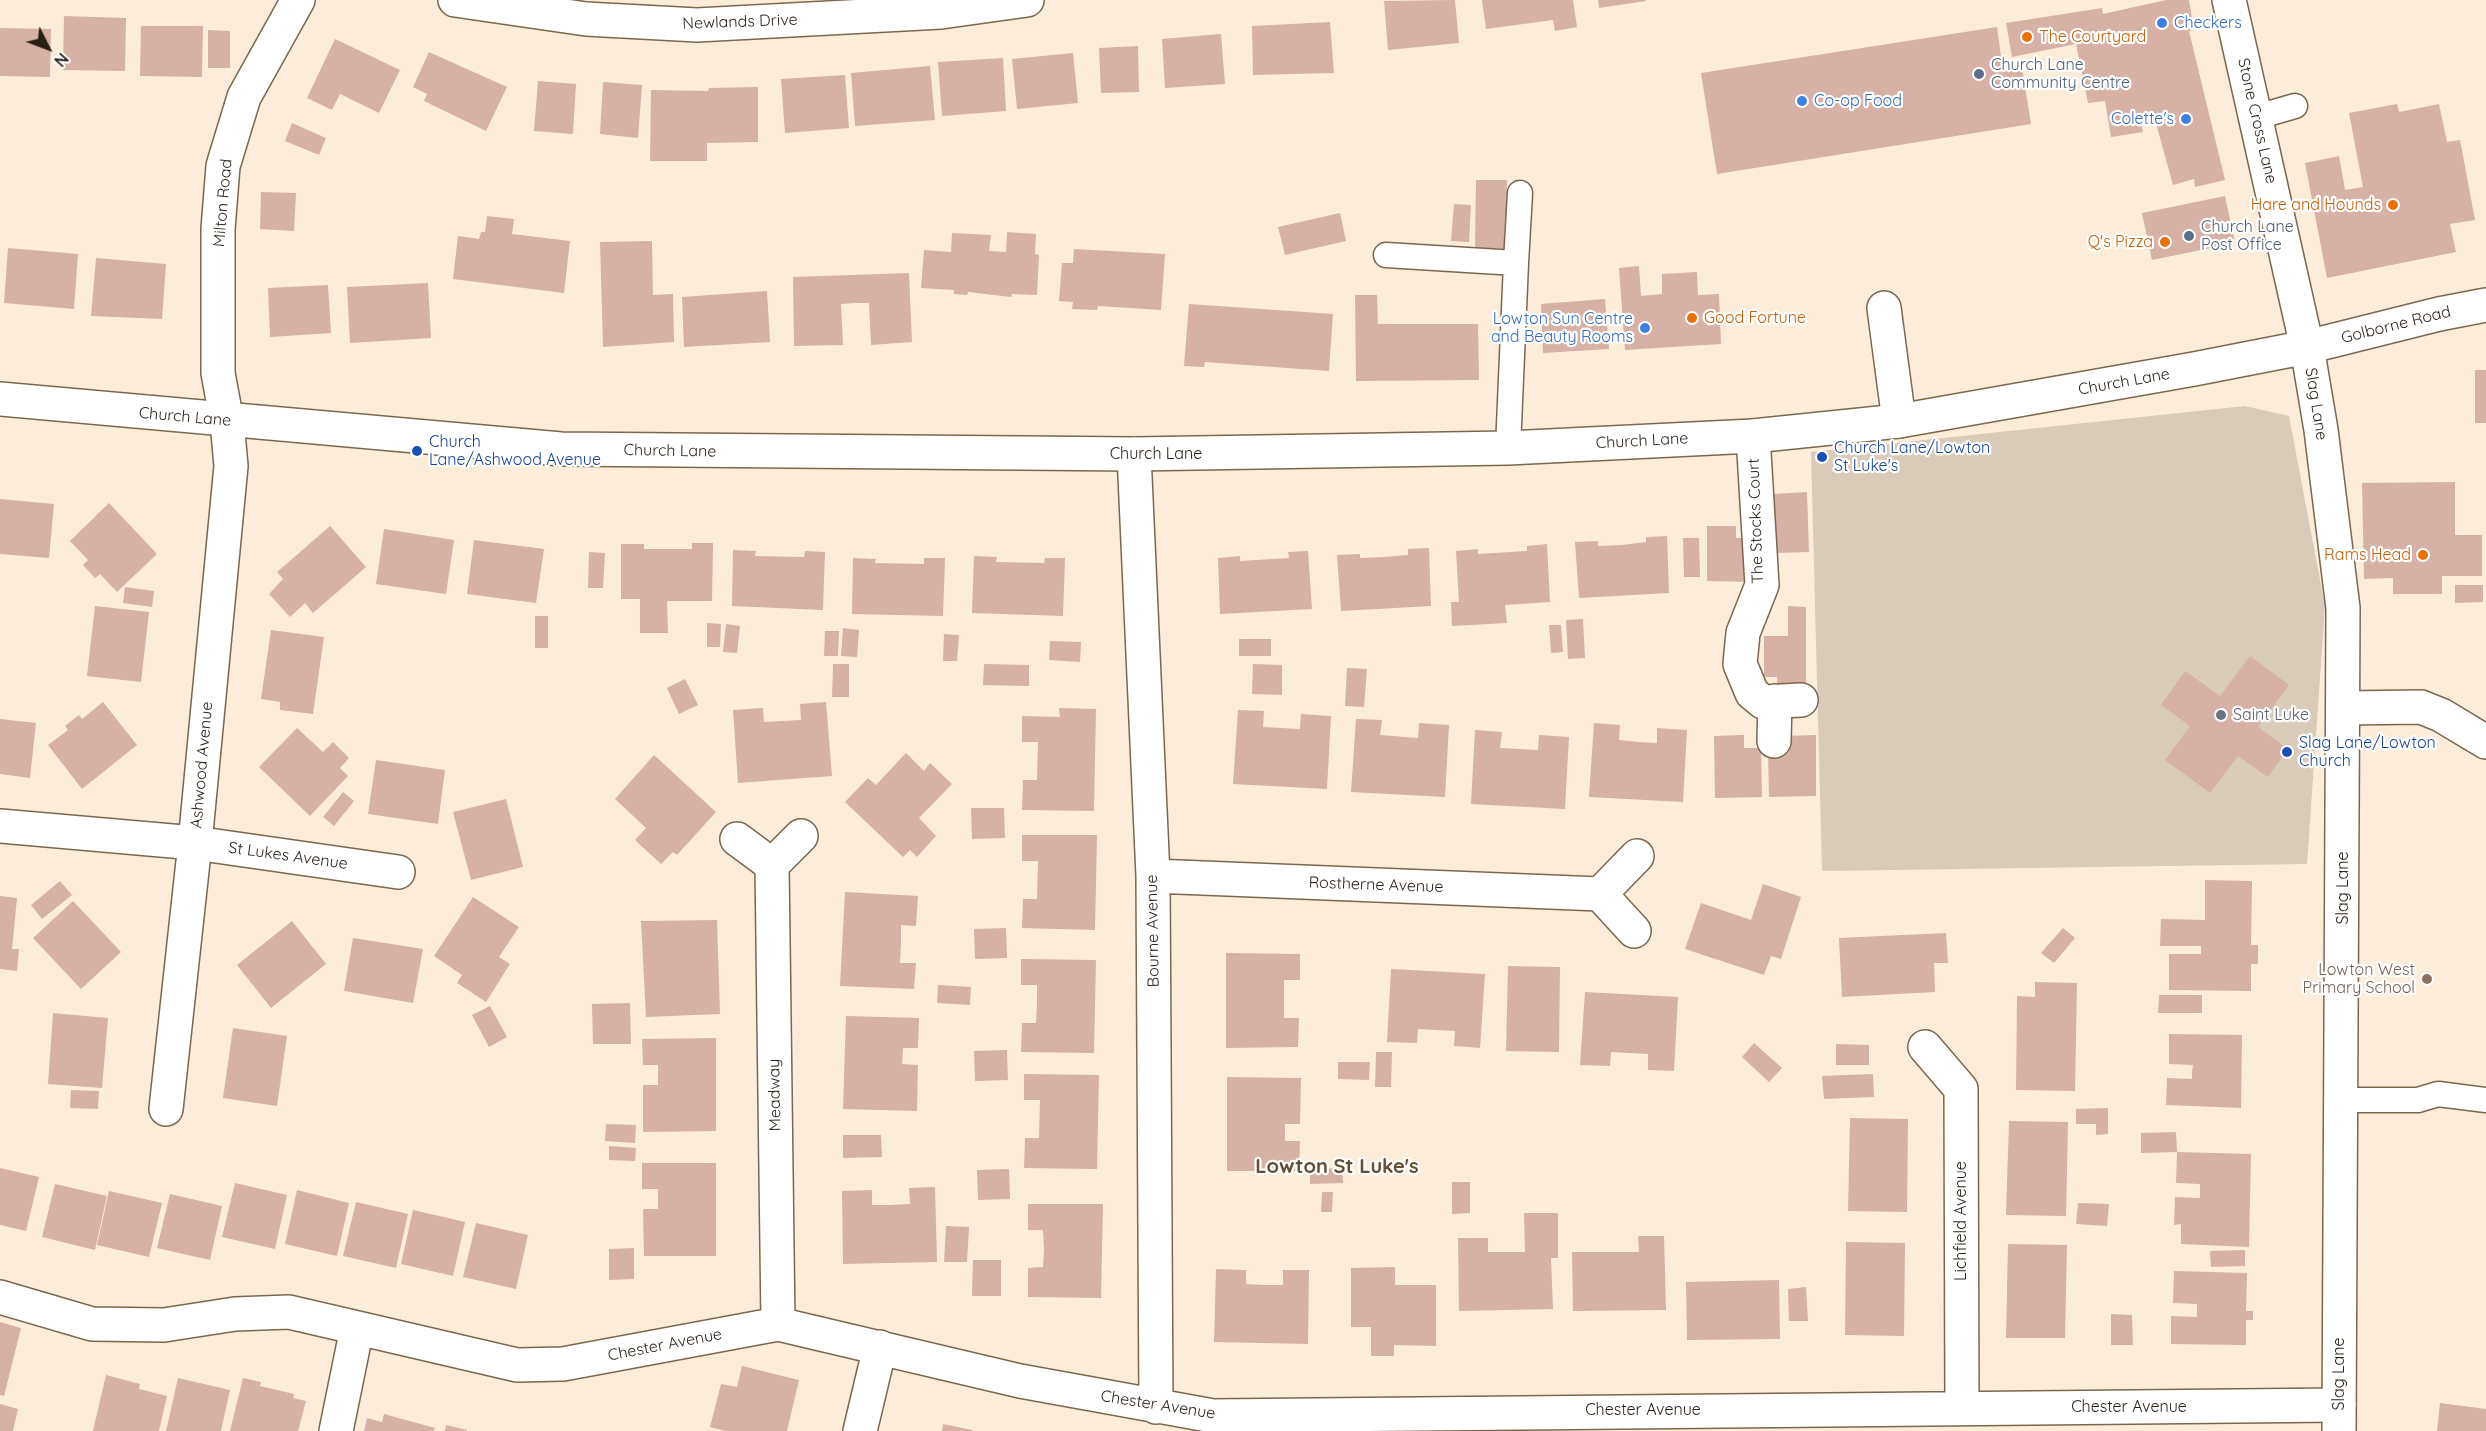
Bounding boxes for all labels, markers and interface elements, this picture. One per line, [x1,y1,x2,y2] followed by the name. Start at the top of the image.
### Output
[682,10,798,34] street label: Newlands Drive
[2174,13,2242,33] place label: Checkers
[2155,16,2169,30] marker: Checkers
[18,18,78,78] north arrow
[2039,27,2146,47] place label: The Courtyard
[2020,30,2034,44] marker: The Courtyard
[50,49,73,71] text: N
[1991,55,2130,93] place label: Church Lane Community Centre
[2233,56,2281,186] street label: Stone Cross Lane
[1972,67,1986,81] marker: Church Lane Community Centre
[1814,91,1902,111] place label: Co-op Food
[1795,94,1809,108] marker: Co-op Food
[2111,109,2174,129] place label: Colette's
[2179,112,2193,126] marker: Colette's
[210,158,236,248] street label: Milton Road
[2251,195,2381,215] place label: Hare and Hounds
[2386,198,2400,212] marker: Hare and Hounds
[2201,217,2294,255] place label: Church Lane Post Office
[2182,229,2196,243] marker: Church Lane Post Office
[2088,232,2153,252] place label: Q's Pizza
[2158,235,2172,249] marker: Q's Pizza
[2339,302,2453,348] street label: Golborne Road
[1704,308,1806,328] place label: Good Fortune
[1491,309,1633,347] place label: Lowton Sun Centre and Beauty Rooms
[1685,311,1699,325] marker: Good Fortune
[1638,321,1652,335] marker: Lowton Sun Centre and Beauty Rooms
[2077,364,2171,400] street label: Church Lane
[2301,366,2331,442] street label: Slag Lane
[138,403,232,431] street label: Church Lane
[1595,429,1689,453] street label: Church Lane
[429,432,601,470] place label: Church Lane/Ashwood Avenue
[1834,438,1990,476] place label: Church Lane/Lowton St Luke's
[623,441,717,461] street label: Church Lane
[410,444,424,458] marker: Church Lane/Ashwood Avenue
[1110,444,1202,464] street label: Church Lane
[1815,450,1829,464] marker: Church Lane/Lowton St Luke's
[1744,458,1768,584] street label: The Stocks Court
[2324,545,2411,565] place label: Rams Head
[2416,548,2430,562] marker: Rams Head
[187,701,217,829] street label: Ashwood Avenue
[2233,705,2309,725] place label: Saint Luke
[2214,708,2228,722] marker: Saint Luke
[2299,733,2436,771] place label: Slag Lane/Lowton Church
[2280,745,2294,759] marker: Slag Lane/Lowton Church
[227,838,349,874] street label: St Lukes Avenue
[2333,851,2353,925] street label: Slag Lane
[1308,873,1444,897] street label: Rostherne Avenue
[1142,874,1164,988] street label: Bourne Avenue
[2303,960,2415,998] place label: Lowton West Primary School
[2420,972,2434,986] marker: Lowton West Primary School
[765,1059,785,1131] street label: Meadway
[1255,1155,1419,1179] district label: Lowton St Luke's
[1951,1161,1971,1281] street label: Lichfield Avenue
[606,1325,724,1365] street label: Chester Avenue
[2329,1337,2349,1411] street label: Slag Lane
[1099,1386,1217,1424] street label: Chester Avenue
[2071,1397,2187,1417] street label: Chester Avenue
[1585,1400,1701,1420] street label: Chester Avenue

